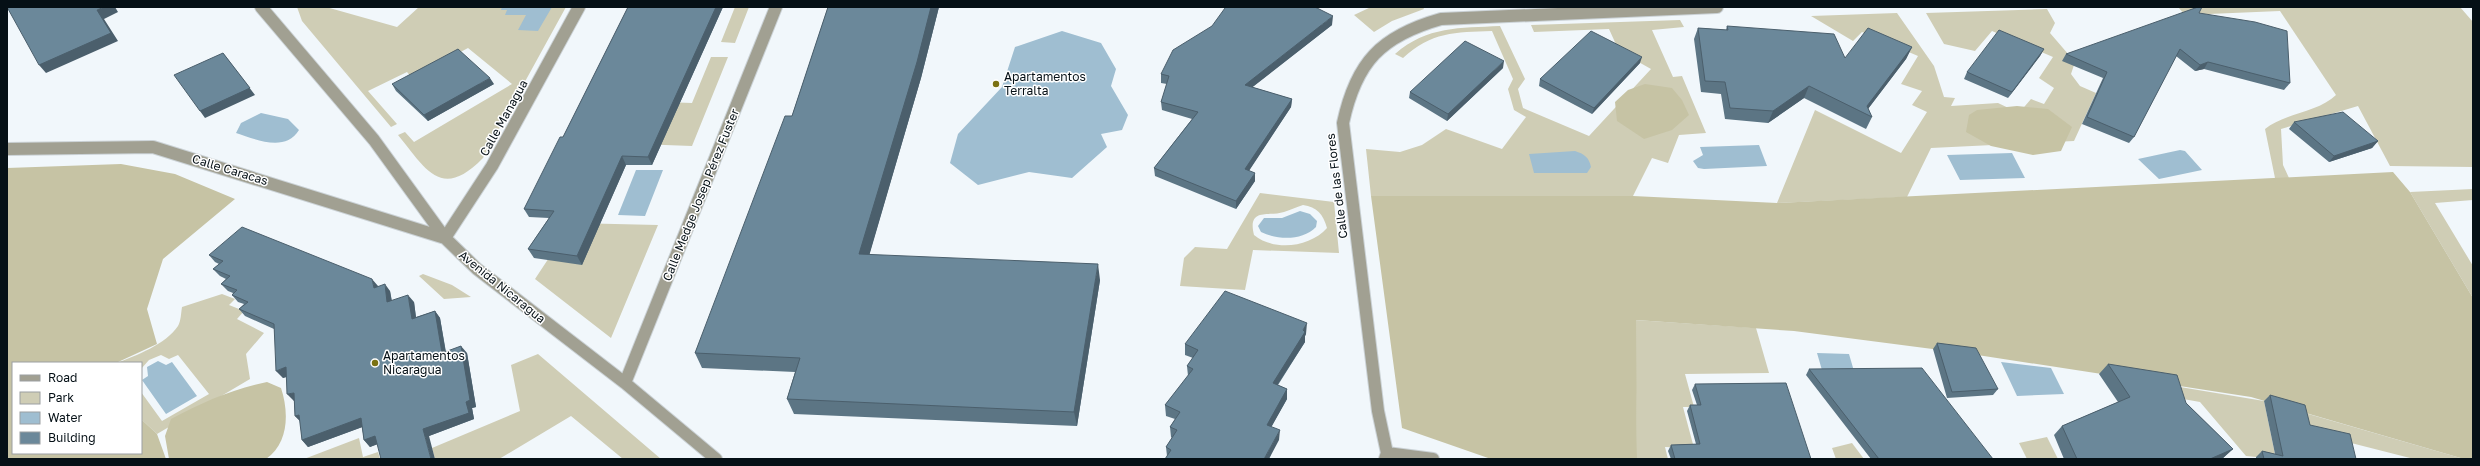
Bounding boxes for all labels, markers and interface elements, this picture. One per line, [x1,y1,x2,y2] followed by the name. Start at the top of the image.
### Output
[1004,69,1086,98] place label: Apartamentos Terralta
[476,77,531,159] street label: Calle Managua
[991,79,1001,89] marker: Apartamentos Terralta
[659,106,742,283] street label: Calle Medge Josep Pérez Fuster
[1323,133,1350,239] street label: Calle de las Flores
[190,151,270,188] street label: Calle Caracas
[456,247,549,326] street label: Avenida Nicaragua
[383,348,465,377] place label: Apartamentos Nicaragua
[370,358,380,368] marker: Apartamentos Nicaragua
[12,362,142,454] legend
[48,370,77,385] text: Road
[48,390,74,405] text: Park
[48,410,82,425] text: Water
[48,430,96,445] text: Building

